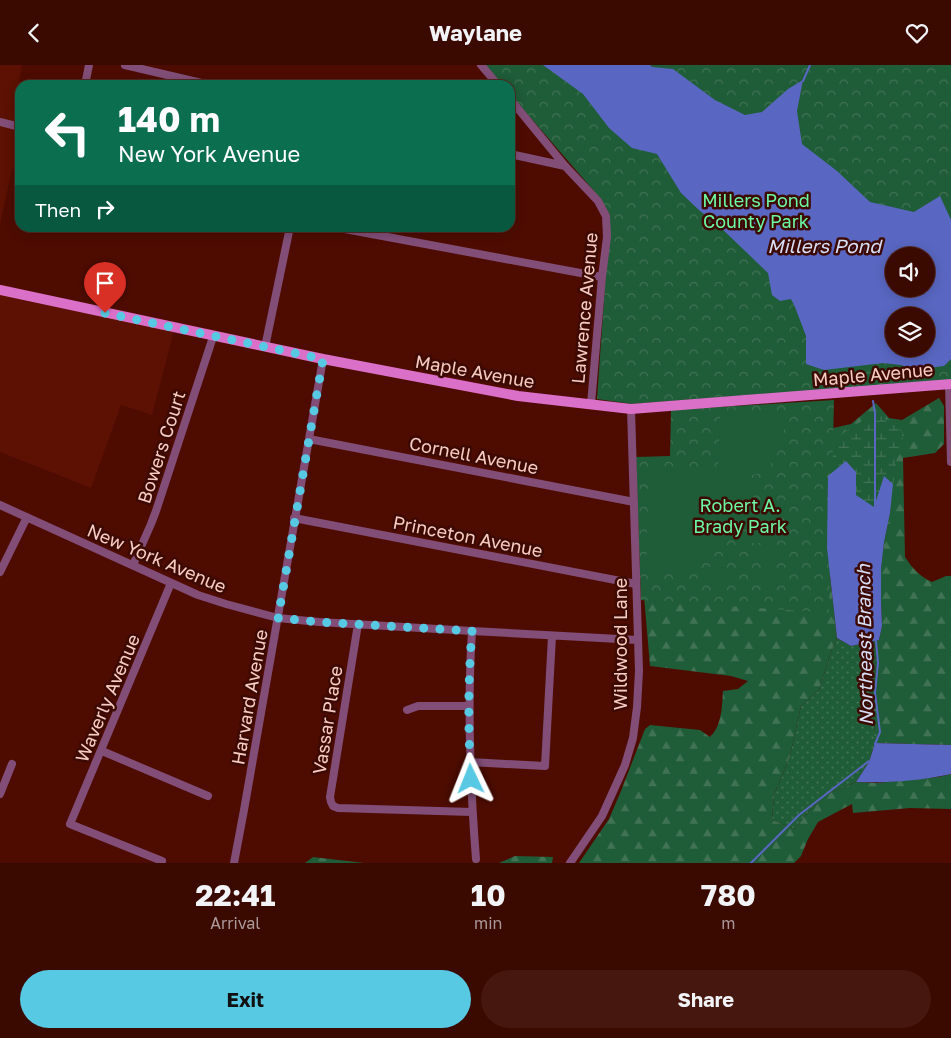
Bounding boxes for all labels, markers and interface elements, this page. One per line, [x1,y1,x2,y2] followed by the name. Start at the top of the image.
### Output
[20,19,48,47] icon: back
[429,19,522,46] text: Waylane
[903,19,931,47] icon: heart
[118,98,220,140] text: 140 m
[35,100,100,165] icon: left
[118,140,300,167] text: New York Avenue
[702,189,810,232] park label: Millers Pond County Park
[91,195,119,223] icon: right
[35,198,81,221] text: Then
[566,232,602,384] street label: Lawrence Avenue
[767,234,883,257] water label: Millers Pond
[885,247,935,357] map controls
[885,247,935,297] button: sound
[84,262,126,313] pin
[91,269,119,297] icon: arrive
[885,307,935,357] button: layers
[414,350,536,392] street label: Maple Avenue
[812,358,934,390] street label: Maple Avenue
[132,388,190,506] street label: Bowers Court
[408,432,540,478] street label: Cornell Avenue
[693,494,787,537] park label: Robert A. Brady Park
[391,511,545,561] street label: Princeton Avenue
[84,519,230,597] street label: New York Avenue
[851,563,877,726] water label: Northeast Branch
[609,578,631,710] street label: Wildwood Lane
[226,628,272,766] street label: Harvard Avenue
[70,631,144,765] street label: Waverly Avenue
[308,664,346,776] street label: Vassar Place
[444,752,496,804] position arrow
[195,877,276,913] text: 22:41
[471,877,506,913] text: 10
[701,877,756,913] text: 780
[210,913,260,933] text: Arrival
[474,913,502,933] text: min
[721,913,735,933] text: m
[20,970,471,1028] button: Exit
[481,970,931,1028] button: Share

